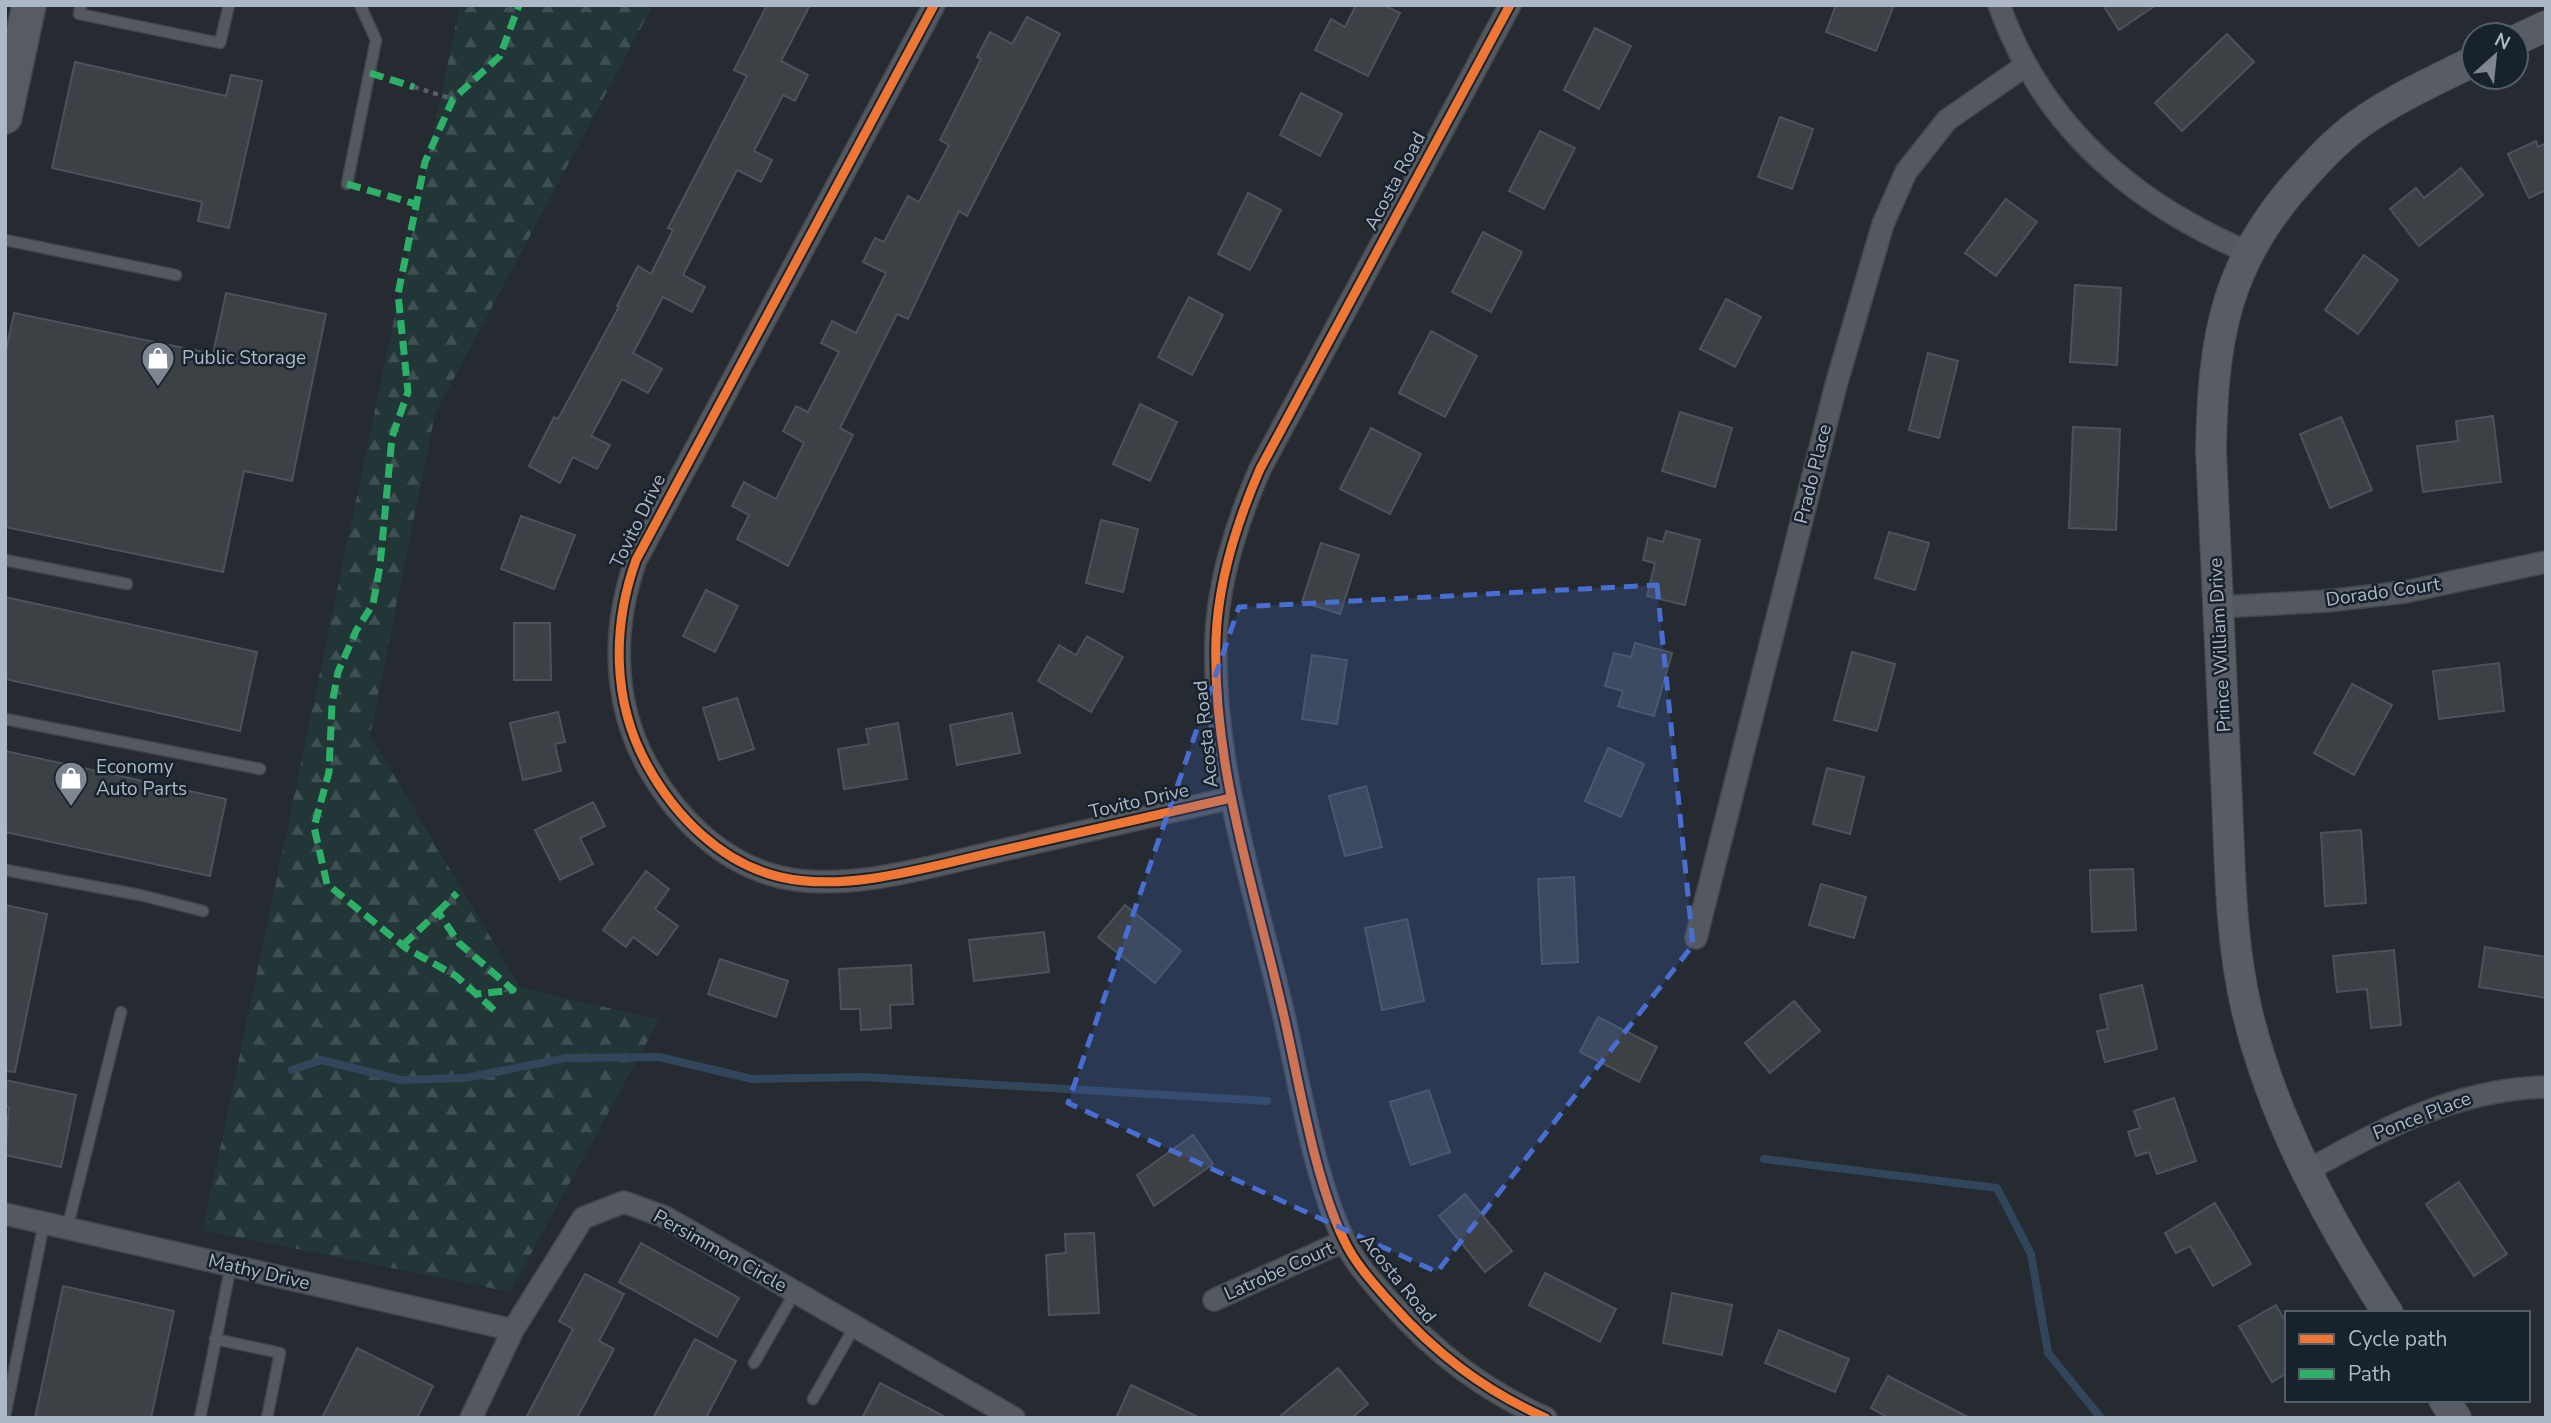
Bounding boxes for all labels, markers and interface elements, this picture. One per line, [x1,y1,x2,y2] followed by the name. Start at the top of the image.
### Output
[2460,21,2530,91] north arrow
[2490,27,2515,57] text: N
[1358,127,1432,235] street label: Acosta Road
[139,339,177,388] shop icon: Public Storage
[182,345,306,371] place label: Public Storage
[1788,422,1838,526] street label: Prado Place
[604,470,672,572] street label: Tovito Drive
[2202,557,2238,733] street label: Prince William Drive
[2324,571,2442,613] street label: Dorado Court
[1187,679,1225,789] street label: Acosta Road
[96,754,187,802] place label: Economy Auto Parts
[52,759,90,808] shop icon: Economy Auto Parts
[1087,777,1191,825] street label: Tovito Drive
[2369,1085,2475,1147] street label: Ponce Place
[649,1204,791,1298] street label: Persimmon Circle
[1354,1229,1442,1329] street label: Acosta Road
[1220,1235,1338,1307] street label: Latrobe Court
[206,1248,312,1296] street label: Mathy Drive
[2285,1311,2530,1402] legend
[2348,1325,2447,1353] text: Cycle path
[2348,1360,2391,1388] text: Path

